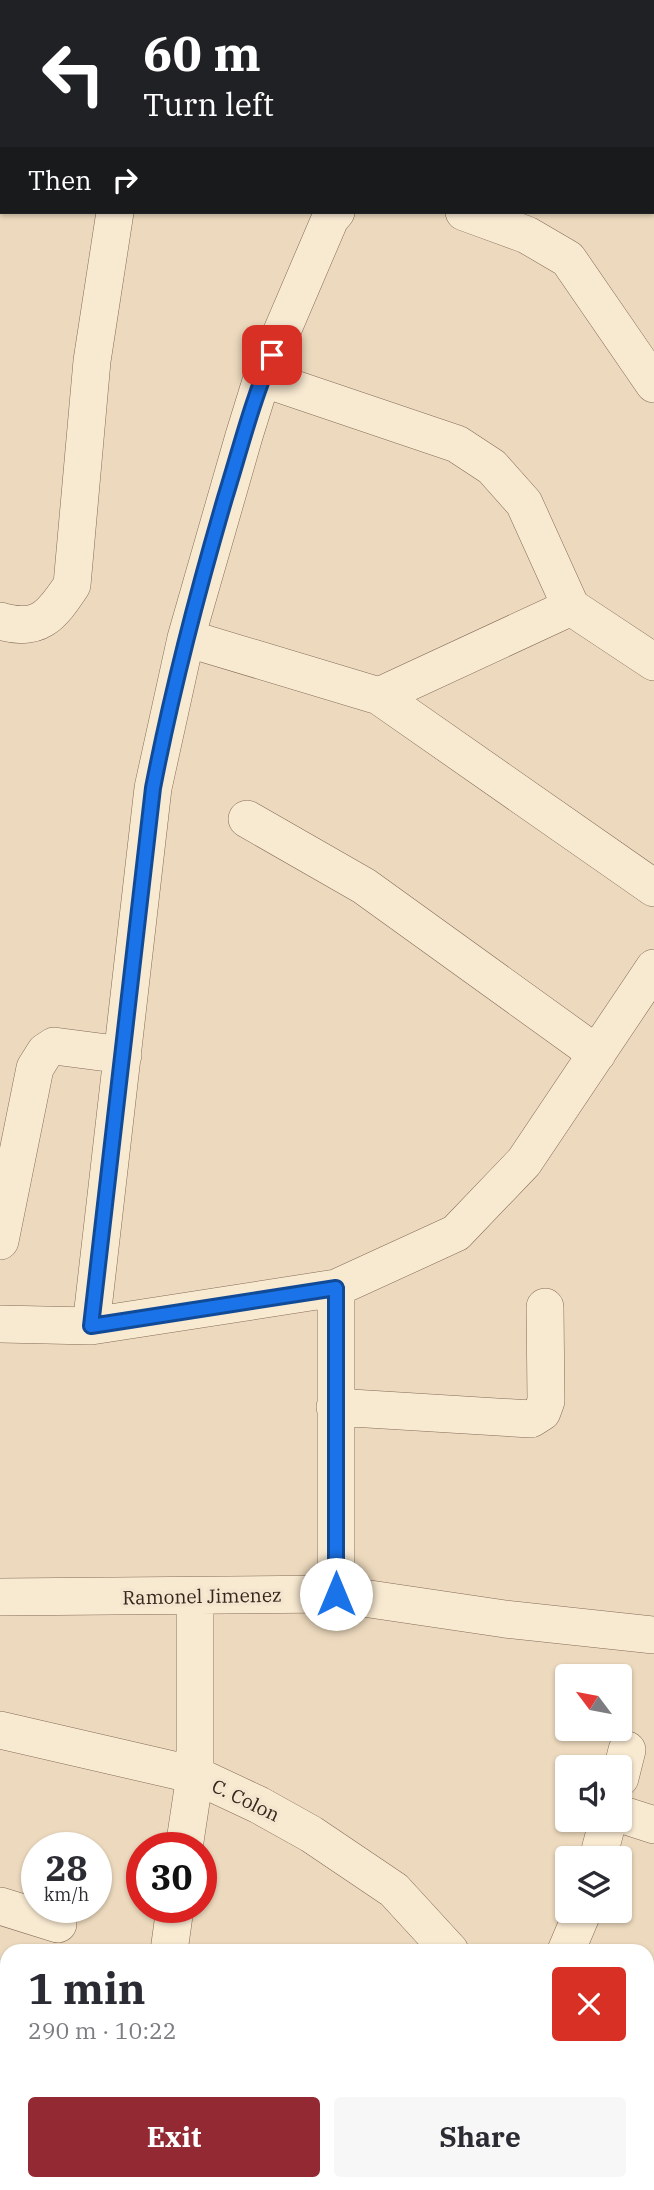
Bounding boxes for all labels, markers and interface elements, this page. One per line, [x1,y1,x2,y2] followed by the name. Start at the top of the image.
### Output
[143,21,261,84] text: 60 m
[28,28,119,119] icon: left
[143,83,274,125] text: Turn left
[106,161,144,199] icon: right
[28,163,92,197] text: Then
[242,325,302,385] pin
[253,336,291,374] icon: arrive
[299,1557,373,1631] position arrow
[122,1583,282,1609] street label: Ramonel Jimenez
[555,1664,632,1741] north arrow
[555,1664,632,1923] map controls
[555,1755,632,1832] button: sound
[208,1773,284,1827] street label: C. Colon
[126,1832,217,1923] speed limit sign: 30
[45,1845,88,1891] text: 28
[555,1846,632,1923] button: layers
[44,1883,89,1906] text: km/h
[28,1961,146,2016] text: 1 min
[552,1967,626,2041] button: close
[28,2015,177,2045] text: 290 m · 10:22
[28,2097,320,2177] button: Exit
[334,2097,626,2177] button: Share

